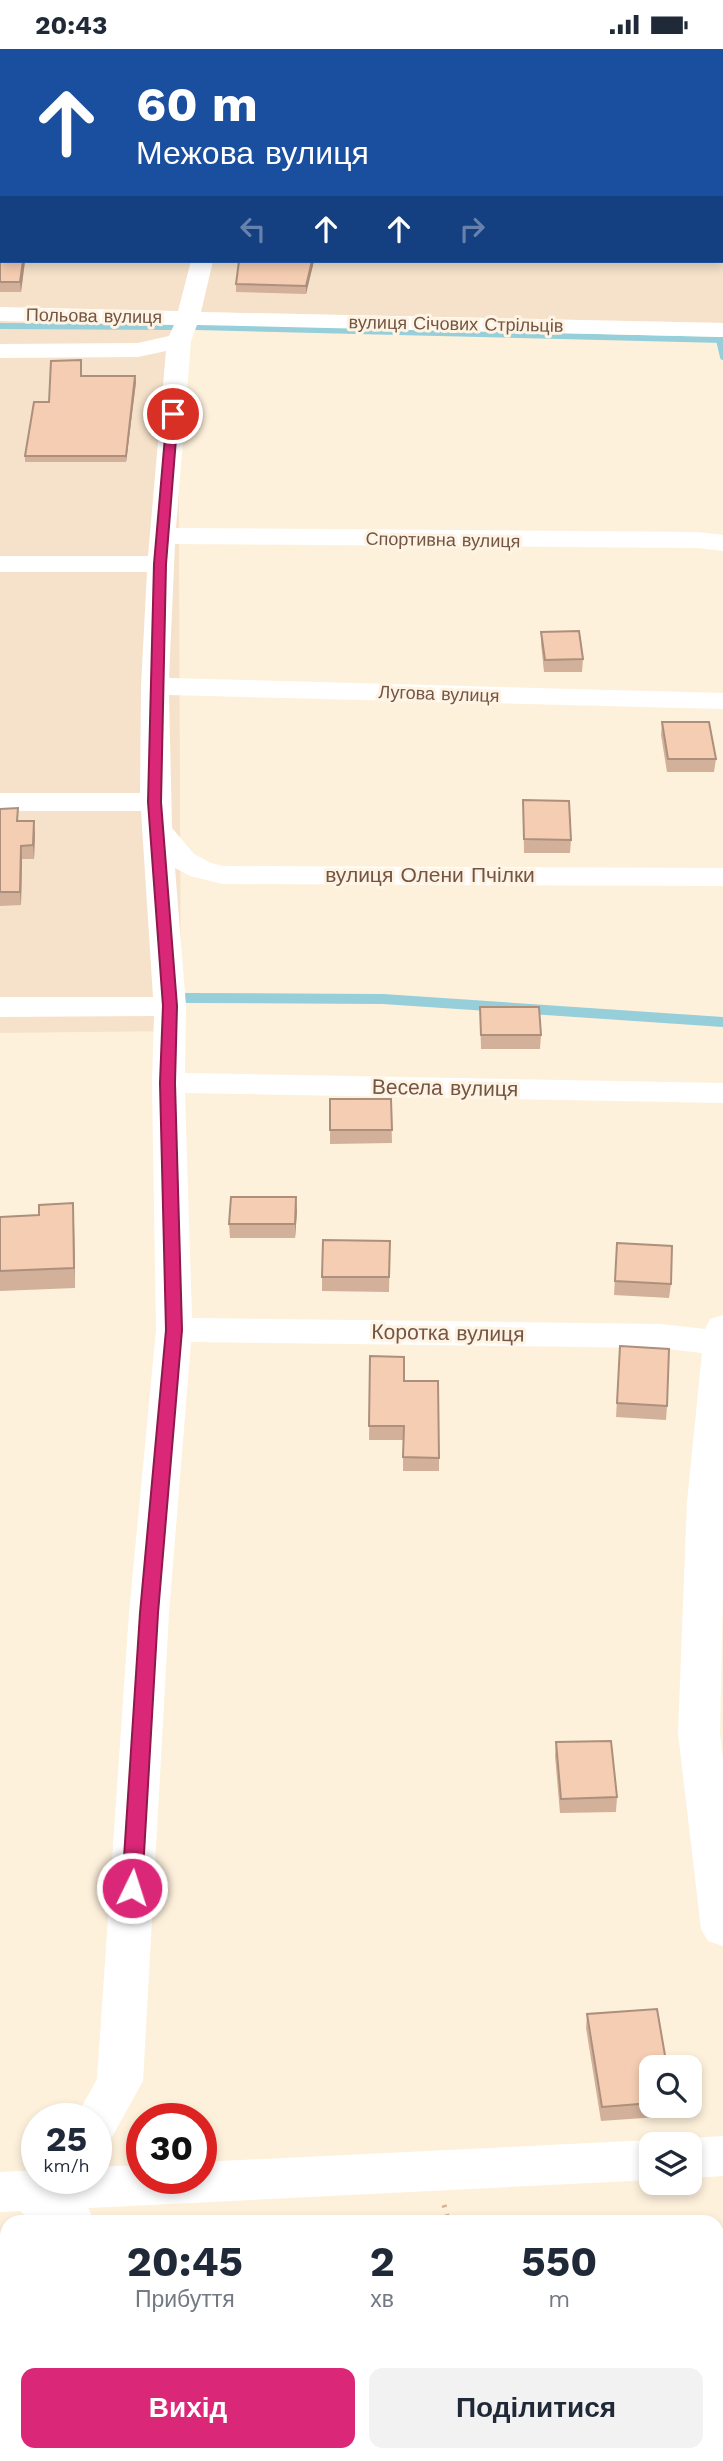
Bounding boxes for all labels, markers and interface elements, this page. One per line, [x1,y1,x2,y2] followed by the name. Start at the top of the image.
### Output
[35,10,107,40] text: 20:43
[136,75,258,133] text: 60 m
[21,77,112,168] icon: ahead
[136,134,369,172] text: Межова вулиця
[234,210,272,248] icon: left
[307,210,345,248] icon: ahead
[380,210,418,248] icon: ahead
[453,210,491,248] icon: right
[26,304,162,327] street label: Польова вулиця
[349,311,564,336] street label: вулиця Січових Стрільців
[143,384,203,444] pin
[154,395,192,433] icon: arrive
[365,528,521,551] street label: Спортивна вулиця
[378,681,500,706] street label: Лугова вулиця
[325,862,535,887] street label: вулиця Олени Пчілки
[372,1074,518,1101] street label: Весела вулиця
[371,1319,525,1346] street label: Коротка вулиця
[95,1851,169,1925] position arrow
[639,2055,702,2195] map controls
[639,2055,702,2118] button: search
[126,2103,217,2194] speed limit sign: 30
[46,2118,87,2160] text: 25
[639,2132,702,2195] button: layers
[43,2155,90,2176] text: km/h
[127,2237,243,2286] text: 20:45
[370,2237,395,2286] text: 2
[521,2237,597,2286] text: 550
[135,2286,235,2313] text: Прибуття
[370,2286,394,2313] text: хв
[548,2286,570,2313] text: m
[21,2368,355,2448] button: Вихід
[369,2368,703,2448] button: Поділитися

